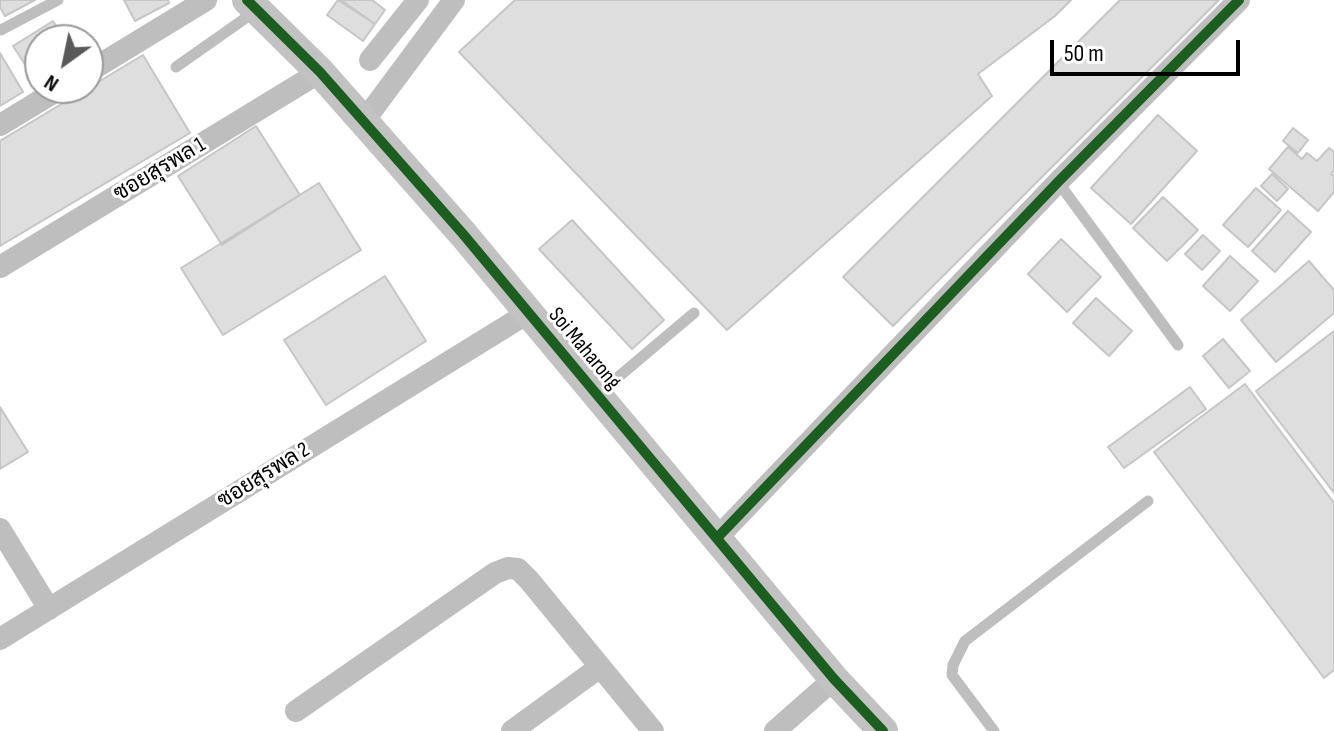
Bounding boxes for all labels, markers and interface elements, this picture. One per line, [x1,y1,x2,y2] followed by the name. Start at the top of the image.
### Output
[24,24,104,104] north arrow
[1054,24,1244,74] scale bar
[1064,39,1104,68] text: 50 m
[39,68,64,97] text: N
[109,132,211,208] street label: ซอยสุรพล 1
[542,303,626,395] street label: Soi Maharong
[213,437,315,515] street label: ซอยสุรพล 2

